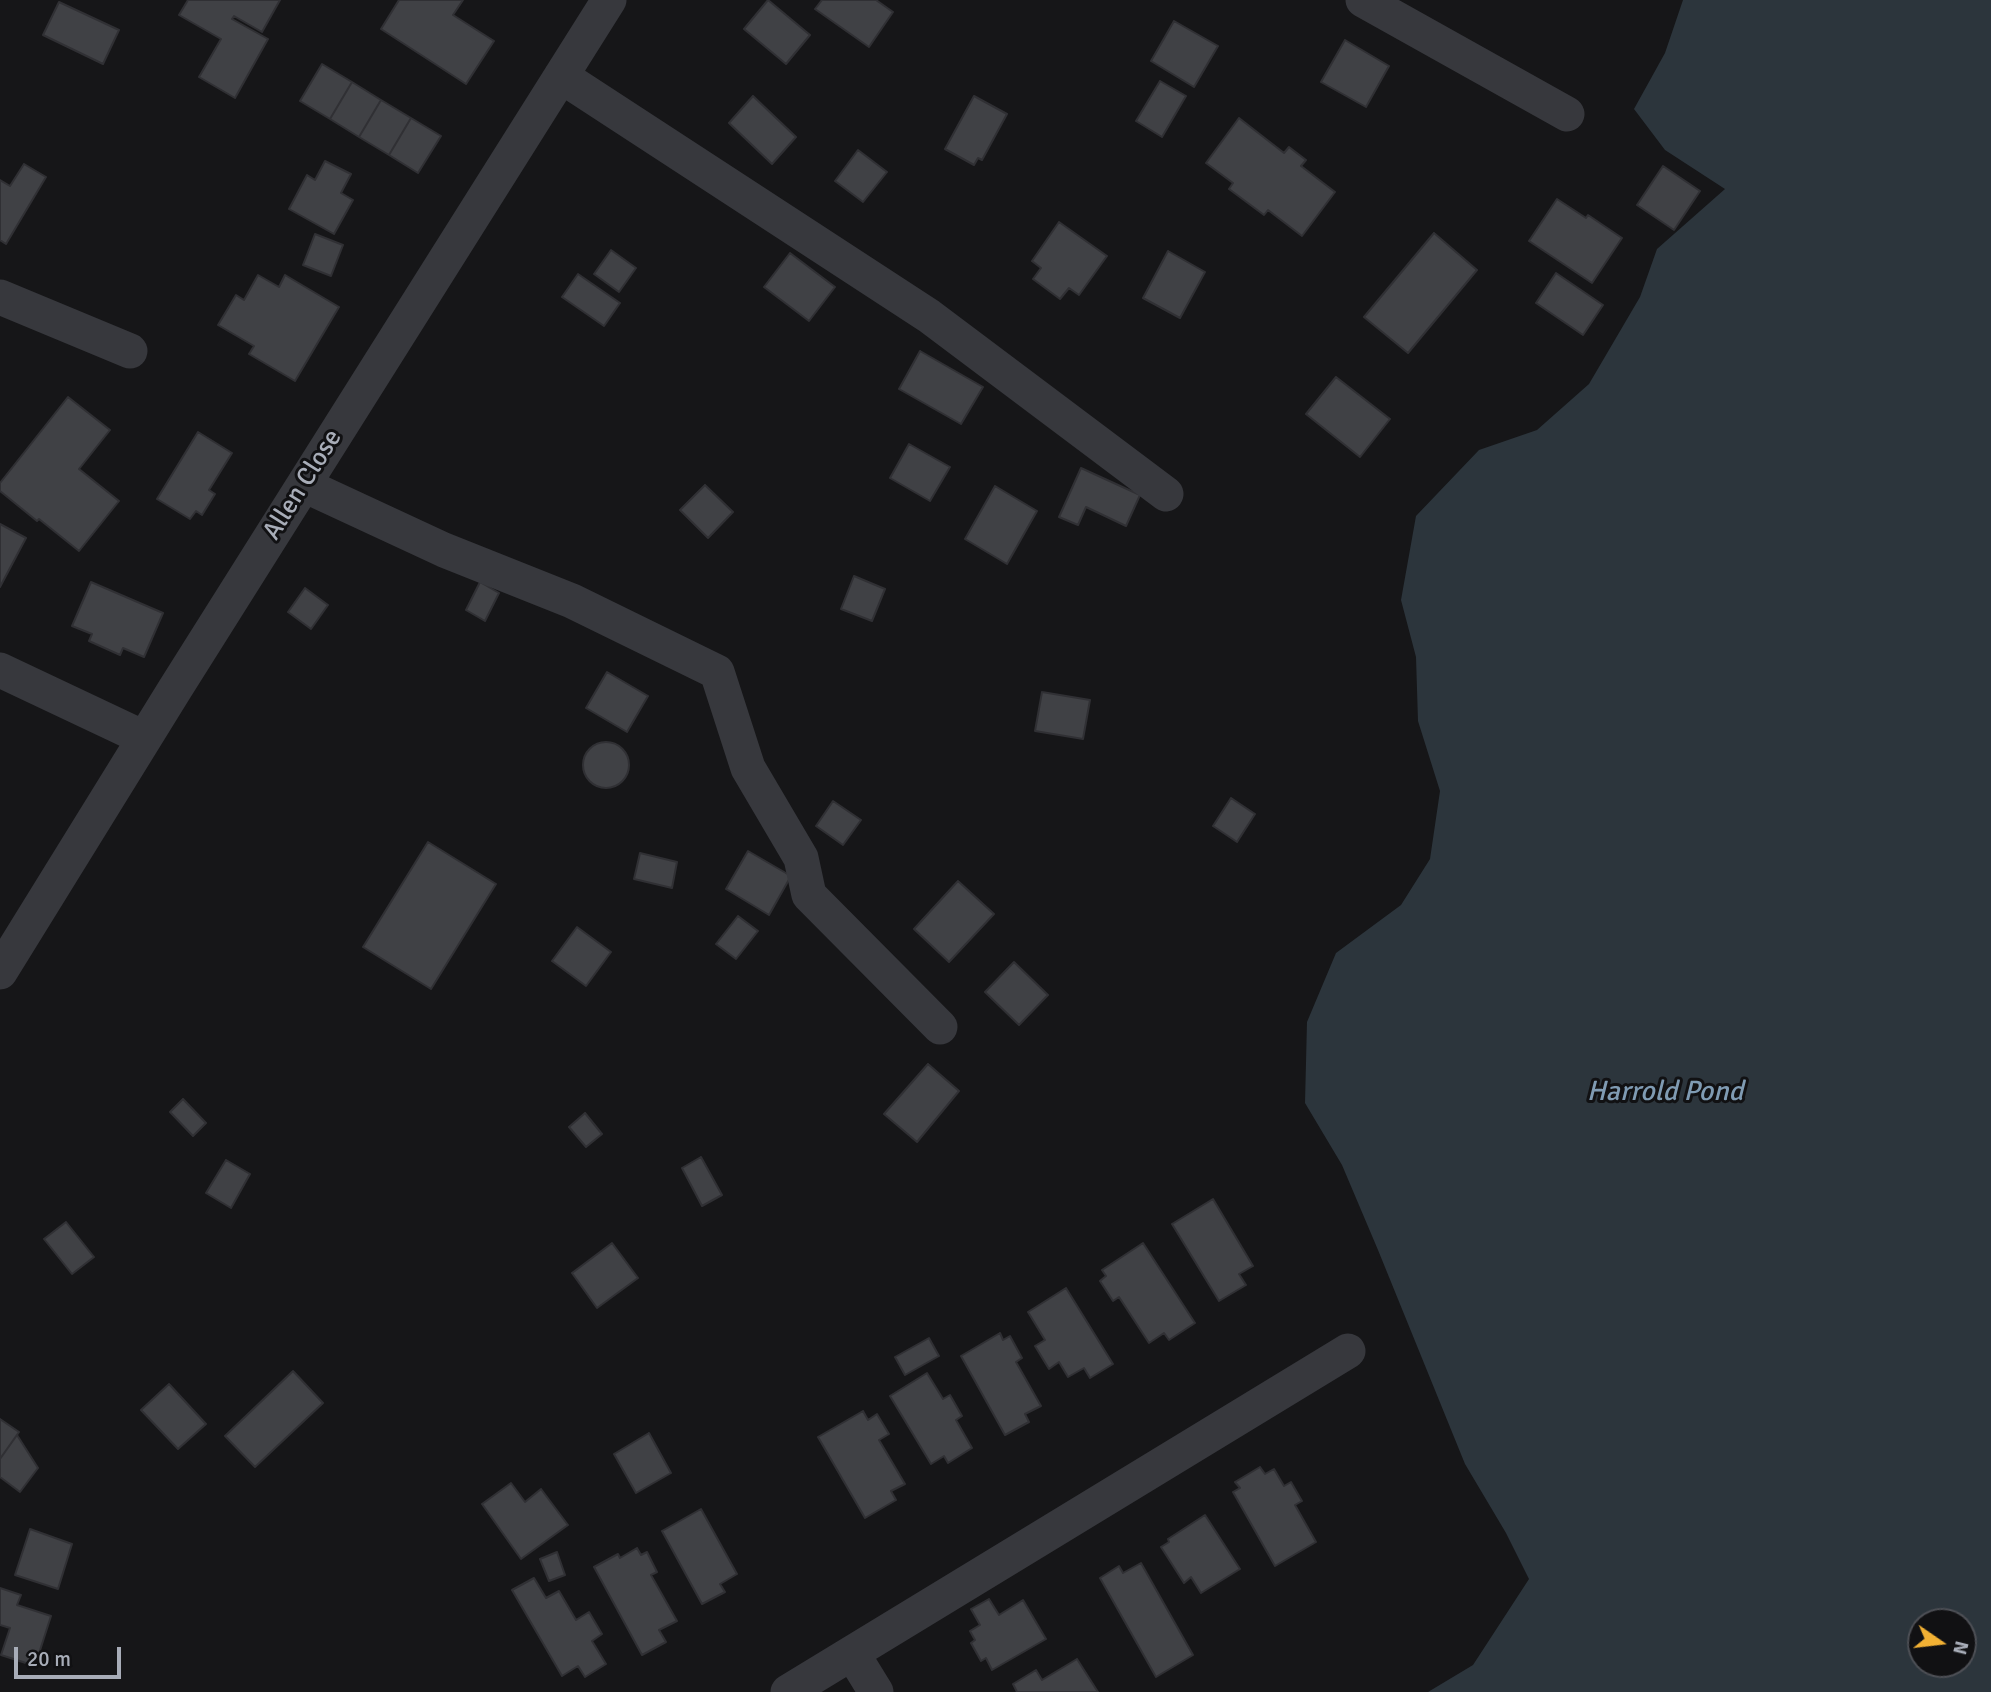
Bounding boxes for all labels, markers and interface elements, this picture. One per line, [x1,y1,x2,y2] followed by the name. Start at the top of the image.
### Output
[257,424,349,546] street label: Allen Close
[1587,1076,1743,1110] water label: Harrold Pond
[1907,1608,1977,1678] north arrow
[18,1632,124,1676] scale bar
[1947,1638,1974,1657] text: N
[27,1646,71,1672] text: 20 m

